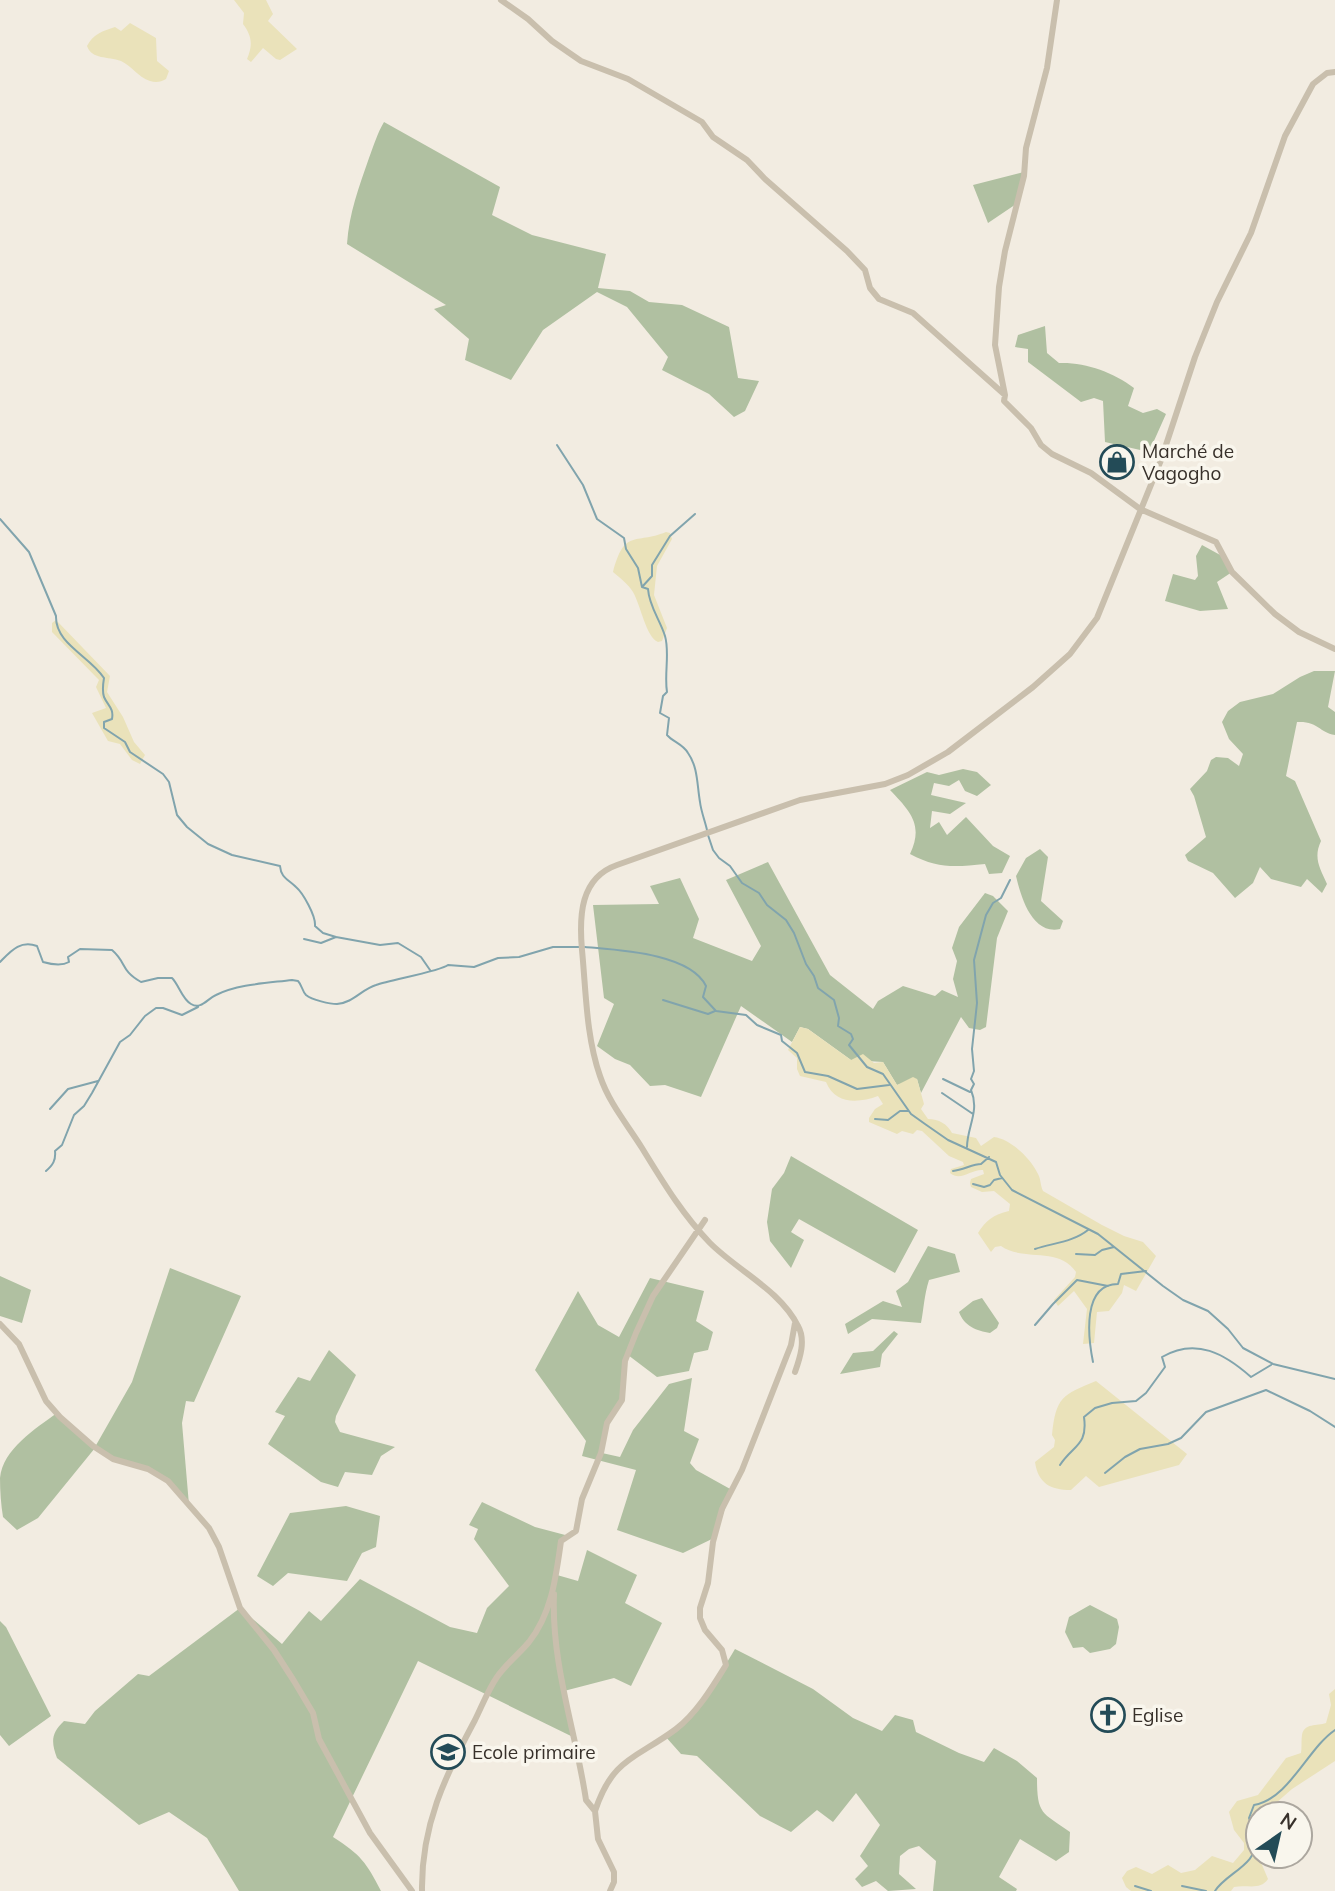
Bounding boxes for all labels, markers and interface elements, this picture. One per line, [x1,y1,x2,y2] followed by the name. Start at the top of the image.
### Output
[1142,439,1234,485] place label: Marché de Vagogho
[1098,443,1136,481] shop icon: Marché de Vagogho
[1089,1696,1127,1734] church icon: Eglise
[1132,1703,1183,1727] place label: Eglise
[429,1733,467,1771] school or university icon: Ecole primaire
[472,1740,596,1764] place label: Ecole primaire
[1244,1800,1314,1870] north arrow
[1276,1807,1301,1835] text: N

